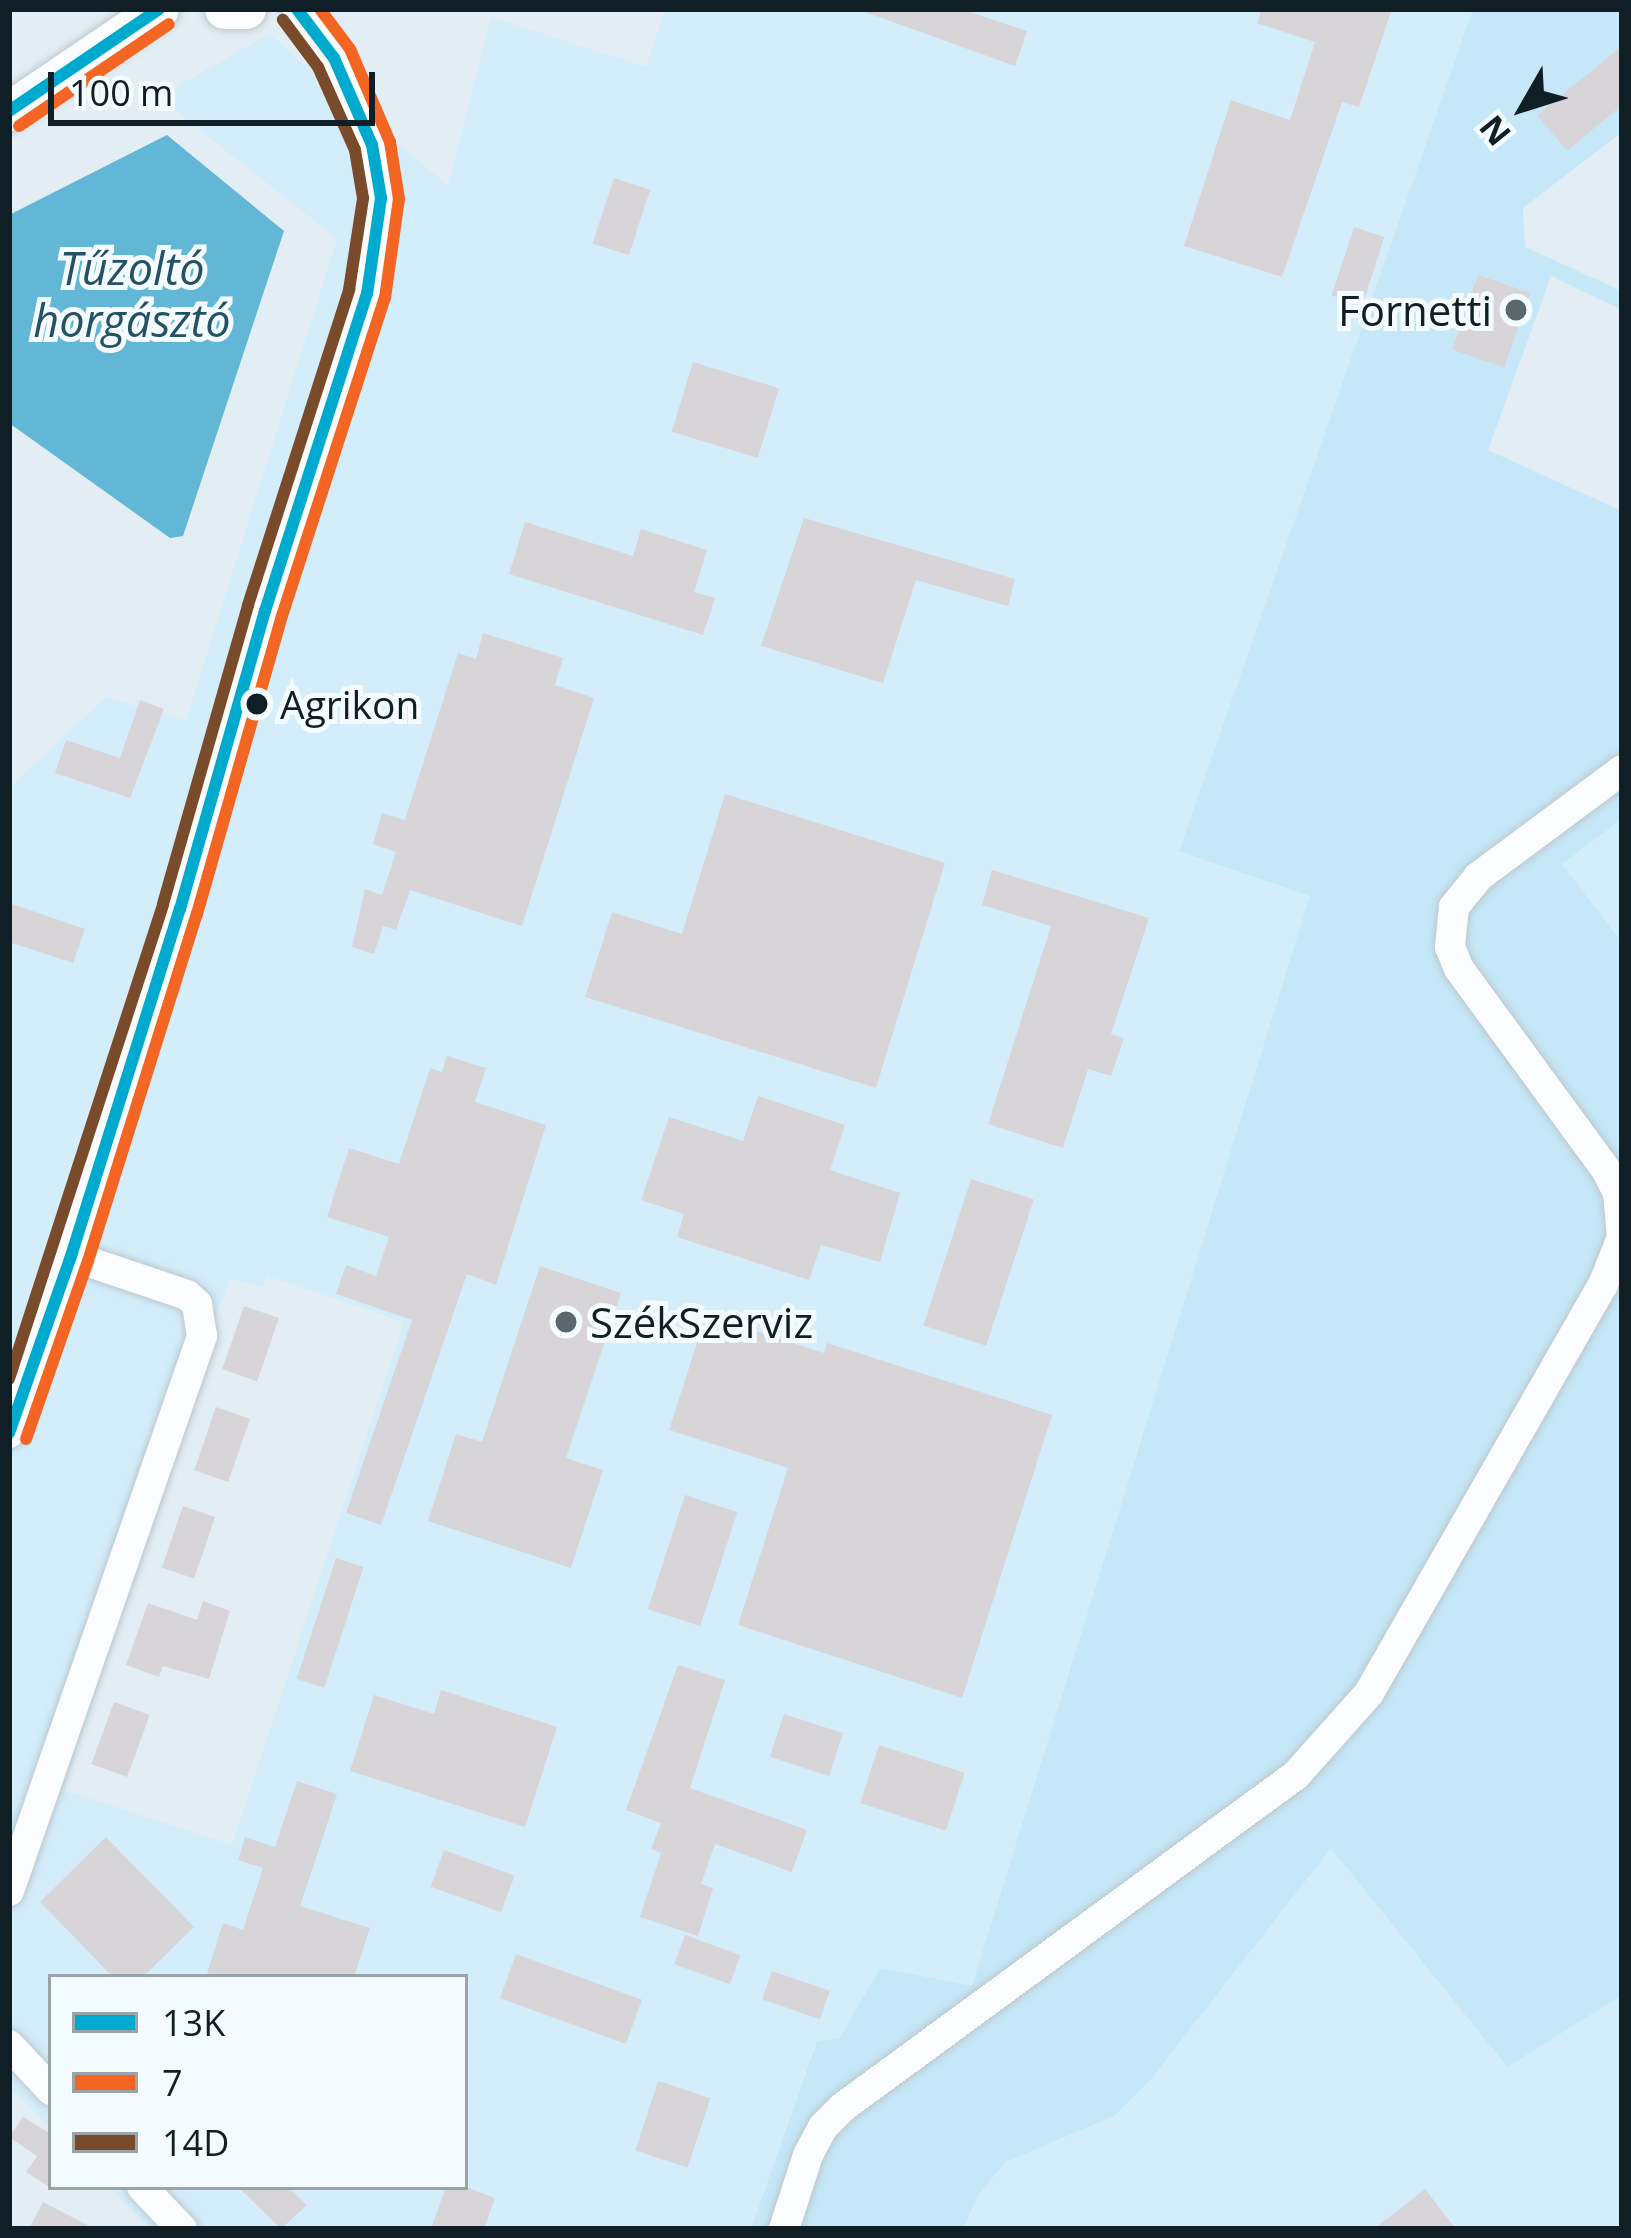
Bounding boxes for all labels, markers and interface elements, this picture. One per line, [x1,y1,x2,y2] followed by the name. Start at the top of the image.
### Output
[54,48,381,122] scale bar
[1463,48,1583,168] north arrow
[69,68,173,117] text: 100 m
[1469,106,1521,156] text: N
[33,241,231,347] water label: Tűzoltó horgásztó
[1338,285,1492,335] place label: Fornetti
[1503,297,1529,323] marker: Fornetti
[280,681,419,727] place label: Agrikon
[246,693,268,715] marker: Agrikon
[590,1297,813,1347] place label: SzékSzerviz
[553,1309,579,1335] marker: SzékSzerviz
[48,1974,468,2190] legend
[162,1998,225,2047] text: 13K
[162,2058,183,2107] text: 7
[162,2118,229,2167] text: 14D

